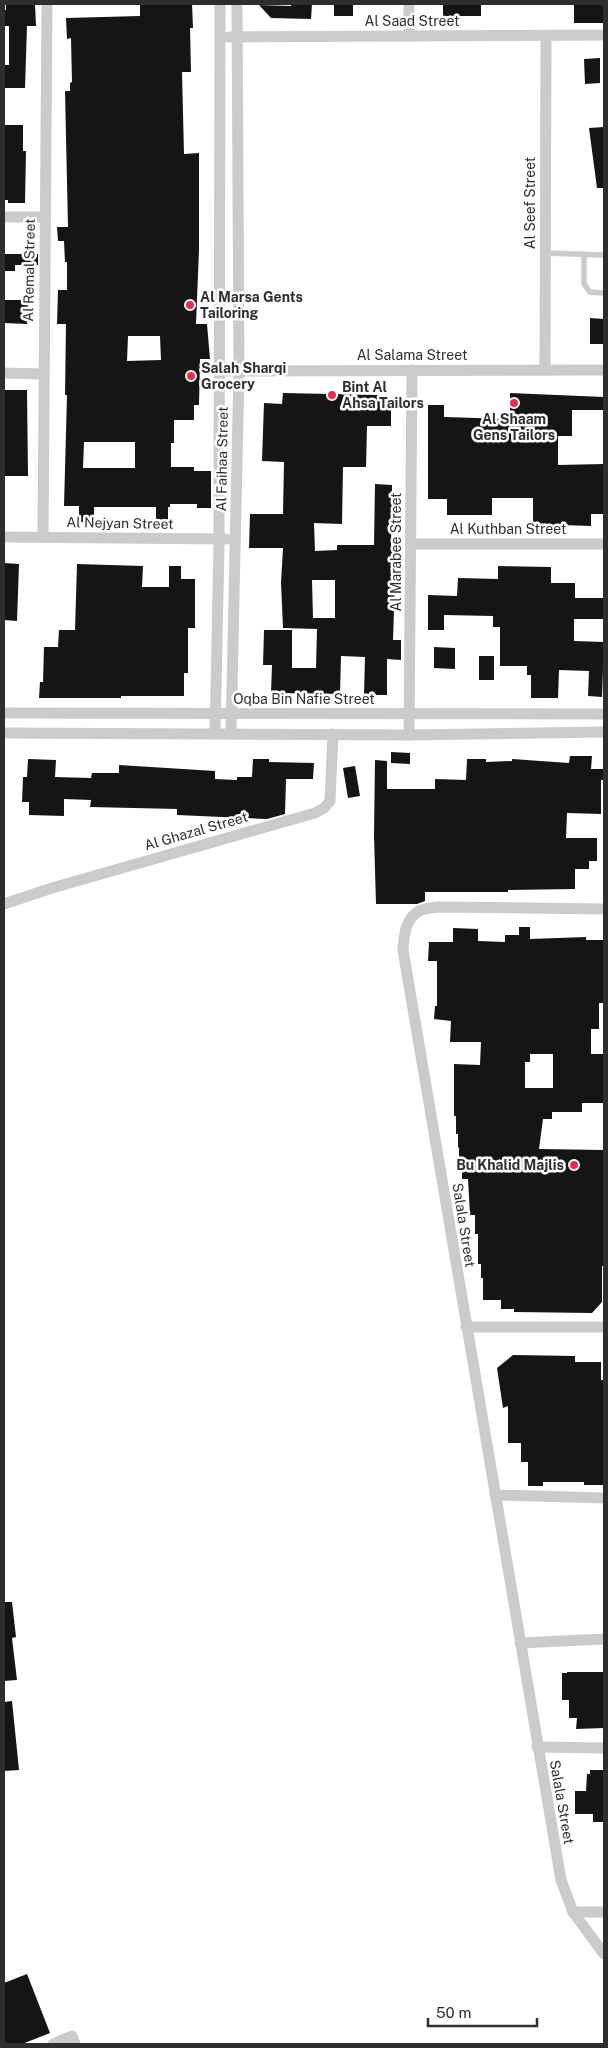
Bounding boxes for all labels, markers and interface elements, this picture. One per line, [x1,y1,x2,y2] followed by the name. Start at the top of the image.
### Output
[364,13,460,29] street label: Al Saad Street
[522,157,538,249] street label: Al Seef Street
[20,218,38,322] street label: Al Remal Street
[200,289,303,321] place label: Al Marsa Gents Tailoring
[184,299,196,311] marker: Al Marsa Gents Tailoring
[357,347,467,363] street label: Al Salama Street
[201,360,286,392] place label: Salah Sharqi Grocery
[185,370,197,382] marker: Salah Sharqi Grocery
[342,379,424,411] place label: Bint Al Ahsa Tailors
[326,389,338,401] marker: Bint Al Ahsa Tailors
[508,397,520,409] marker: Al Shaam Gens Tailors
[213,406,231,512] street label: Al Faihaa Street
[473,411,555,443] place label: Al Shaam Gens Tailors
[388,492,404,612] street label: Al Marabee Street
[66,514,174,532] street label: Al Nejyan Street
[450,521,566,537] street label: Al Kuthban Street
[233,691,375,707] street label: Oqba Bin Nafie Street
[143,809,249,853] street label: Al Ghazal Street
[456,1157,564,1173] place label: Bu Khalid Majlis
[568,1159,580,1171] marker: Bu Khalid Majlis
[449,1182,479,1268] street label: Salala Street
[547,1759,577,1845] street label: Salala Street
[428,1996,537,2028] scale bar
[436,2004,471,2021] text: 50 m

